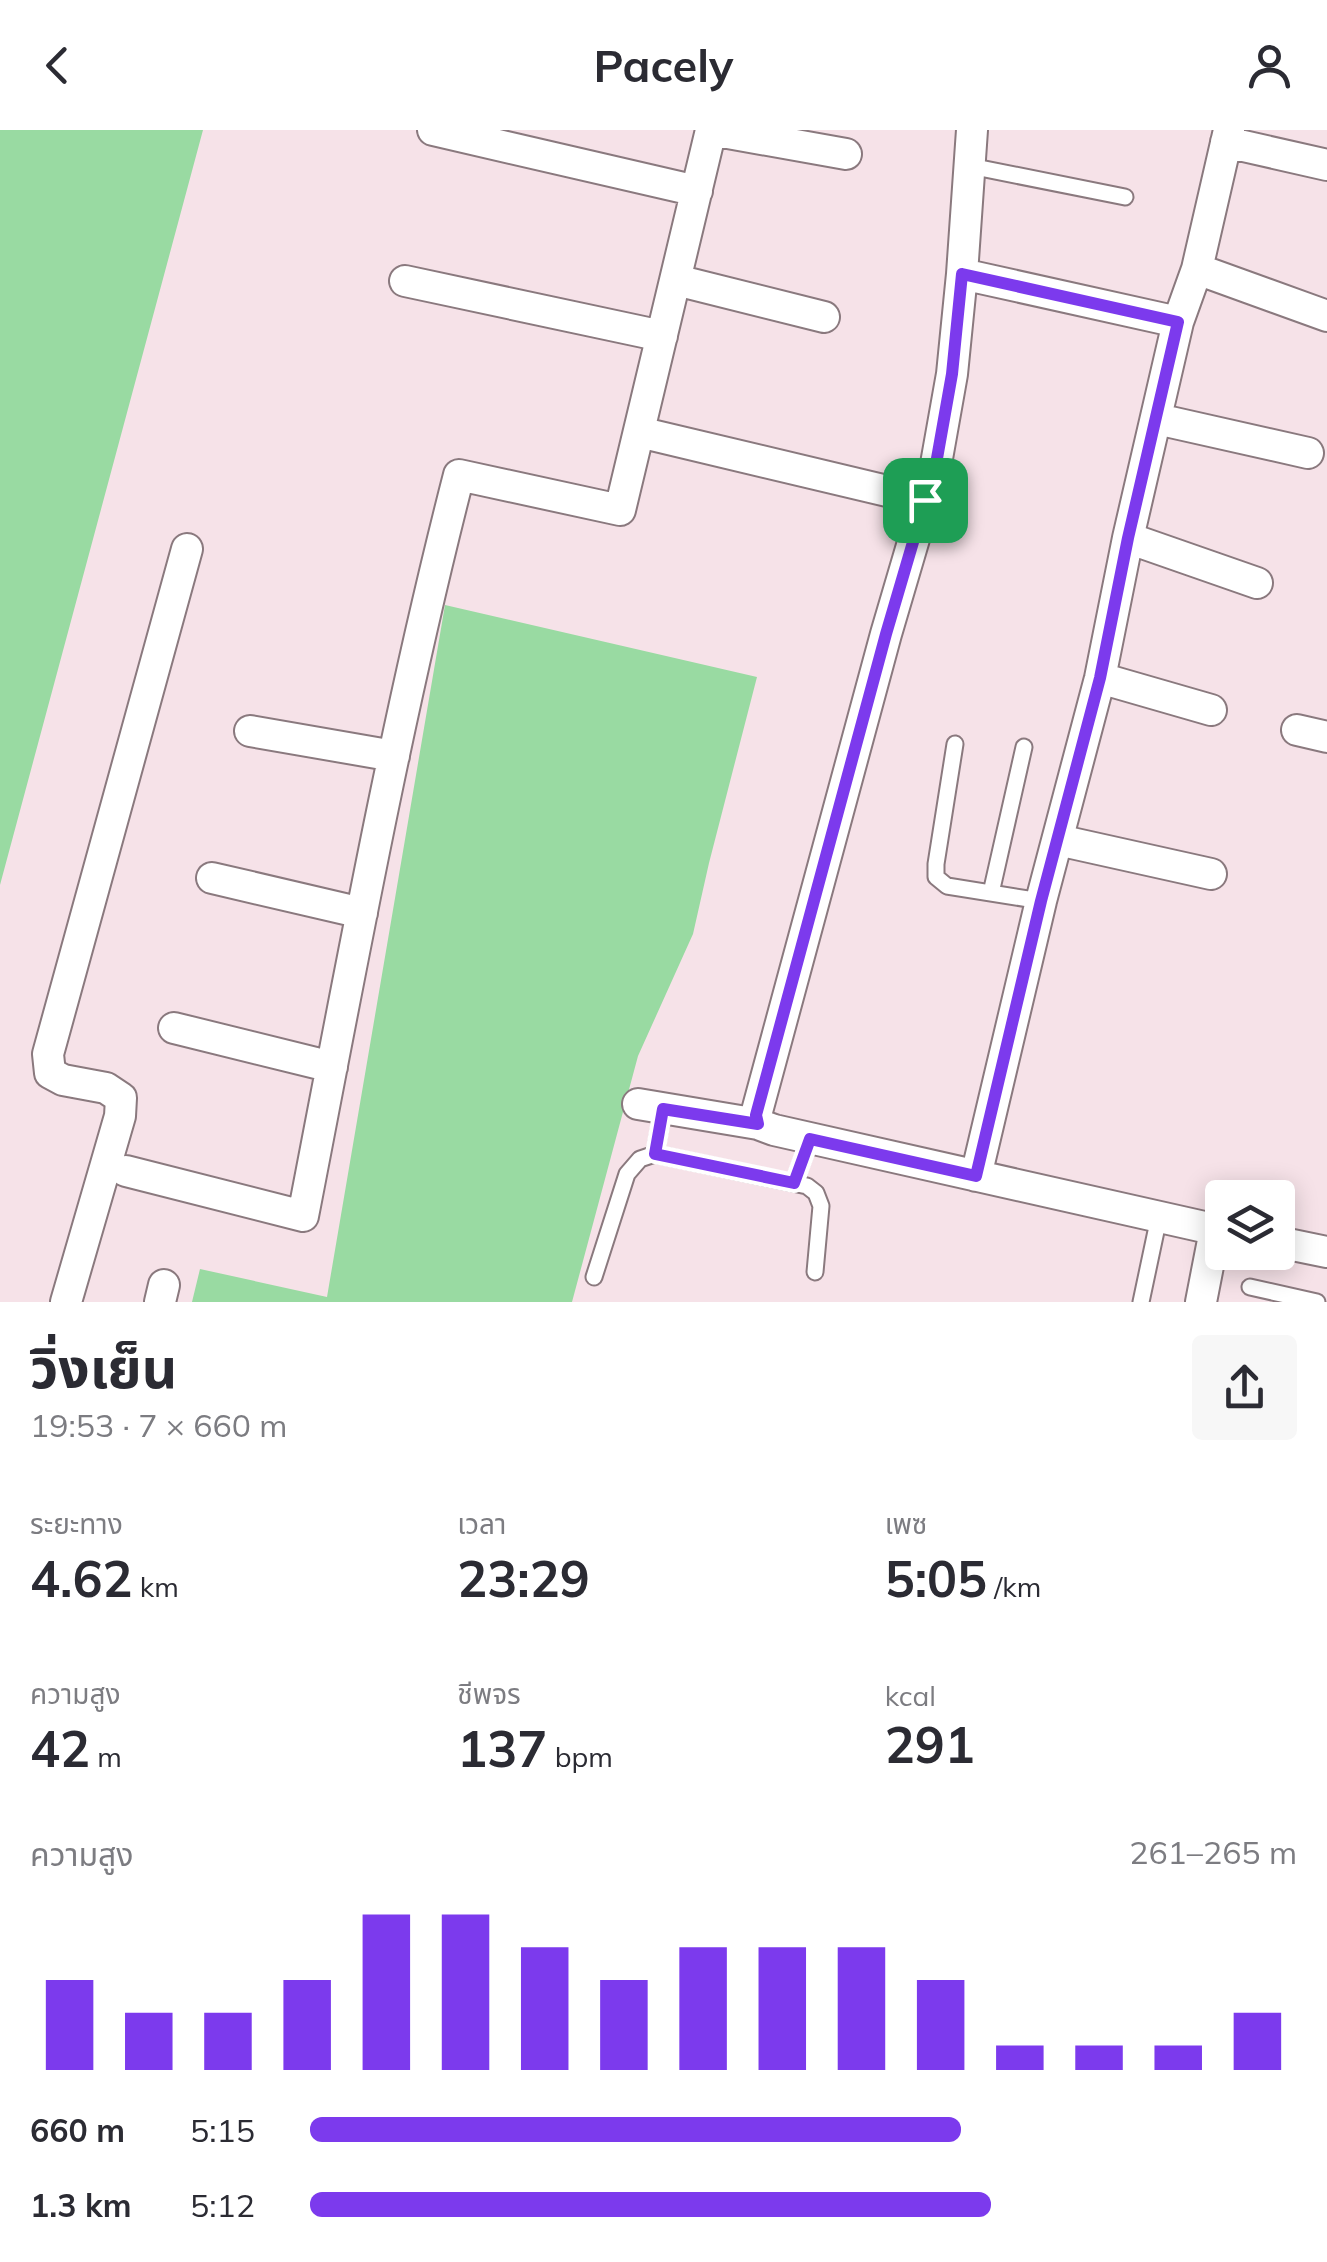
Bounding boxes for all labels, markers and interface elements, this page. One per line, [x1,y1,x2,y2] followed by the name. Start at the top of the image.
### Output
[594,37,733,93] text: Pacely
[30,38,85,93] icon: back
[1242,38,1297,93] icon: person
[883,458,968,543] pin
[898,473,953,528] icon: arrive
[1205,1180,1295,1270] map controls
[1205,1180,1295,1270] button: layers
[30,1333,177,1402] text: วิ่งเย็น
[1192,1335,1297,1440] button: share
[30,1405,287,1445] text: 19:53 · 7 × 660 m
[30,1506,123,1541] text: ระยะทาง
[457,1506,506,1541] text: เวลา
[885,1506,927,1541] text: เพซ
[30,1547,132,1610] text: 4.62
[457,1547,590,1610] text: 23:29
[885,1547,987,1610] text: 5:05
[132,1569,179,1604] text: km
[987,1569,1041,1604] text: /km
[30,1676,121,1711] text: ความสูง
[457,1676,521,1711] text: ชีพจร
[885,1678,936,1713] text: kcal
[885,1713,975,1776] text: 291
[30,1717,90,1780] text: 42
[457,1717,547,1780] text: 137
[90,1739,122,1774] text: m
[547,1739,613,1774] text: bpm
[1129,1832,1297,1872] text: 261–265 m
[30,1834,134,1874] text: ความสูง
[30,2110,125,2150] text: 660 m
[190,2110,255,2150] text: 5:15
[30,2185,132,2225] text: 1.3 km
[190,2185,255,2225] text: 5:12

